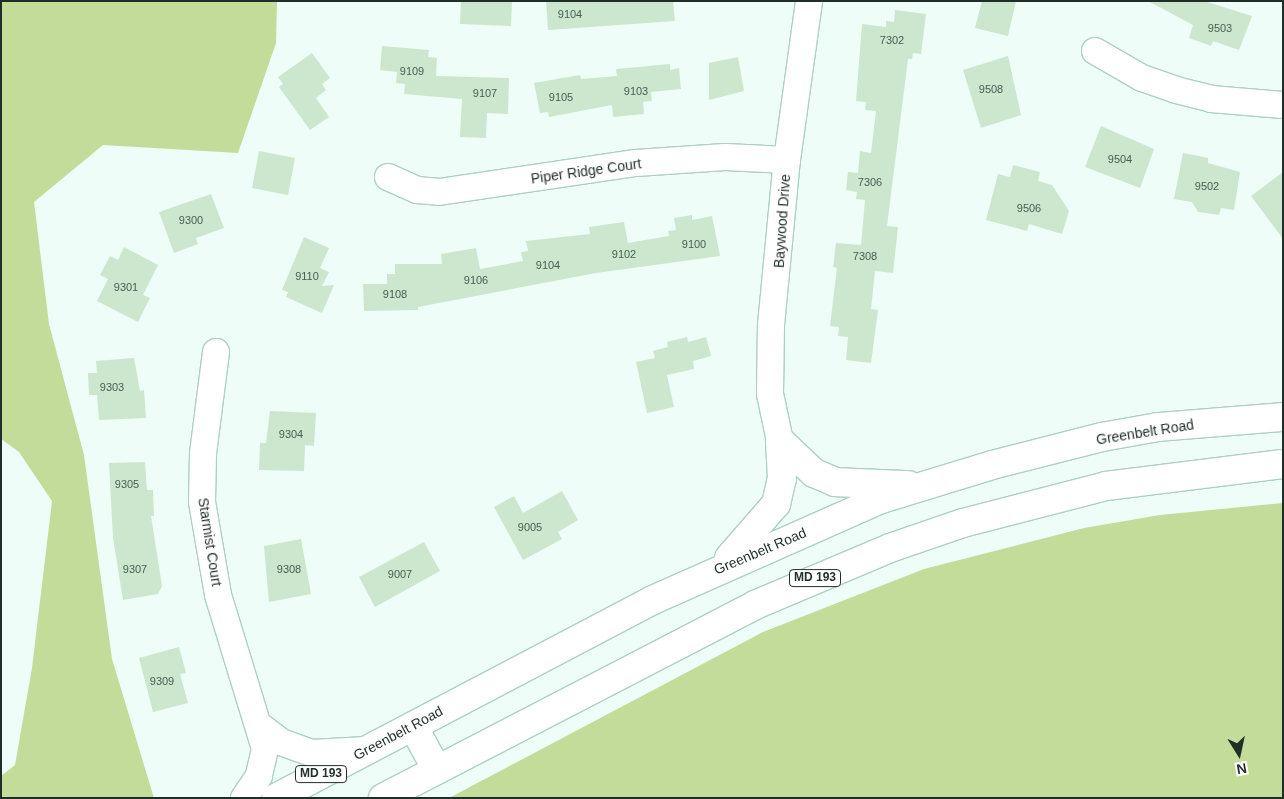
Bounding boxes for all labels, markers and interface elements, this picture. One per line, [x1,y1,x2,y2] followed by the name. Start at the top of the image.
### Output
[558,7,582,21] house number: 9104
[1208,21,1232,35] house number: 9503
[880,33,904,47] house number: 7302
[400,64,424,78] house number: 9109
[979,82,1003,96] house number: 9508
[624,84,648,98] house number: 9103
[473,86,497,100] house number: 9107
[549,90,573,104] house number: 9105
[1108,152,1132,166] house number: 9504
[530,155,642,187] street label: Piper Ridge Court
[770,173,794,269] street label: Baywood Drive
[858,175,882,189] house number: 7306
[1195,179,1219,193] house number: 9502
[1017,201,1041,215] house number: 9506
[179,213,203,227] house number: 9300
[682,237,706,251] house number: 9100
[612,247,636,261] house number: 9102
[853,249,877,263] house number: 7308
[536,258,560,272] house number: 9104
[295,269,319,283] house number: 9110
[464,273,488,287] house number: 9106
[114,280,138,294] house number: 9301
[383,287,407,301] house number: 9108
[100,380,124,394] house number: 9303
[1095,416,1195,448] street label: Greenbelt Road
[279,427,303,441] house number: 9304
[115,477,139,491] house number: 9305
[195,497,225,587] street label: Starmist Court
[518,520,542,534] house number: 9005
[711,524,809,578] street label: Greenbelt Road
[123,562,147,576] house number: 9307
[277,562,301,576] house number: 9308
[388,567,412,581] house number: 9007
[789,568,841,588] road number: MD 193
[150,674,174,688] house number: 9309
[350,702,446,764] street label: Greenbelt Road
[1214,729,1264,779] north arrow
[1235,760,1248,778] text: N
[295,764,347,784] road number: MD 193

